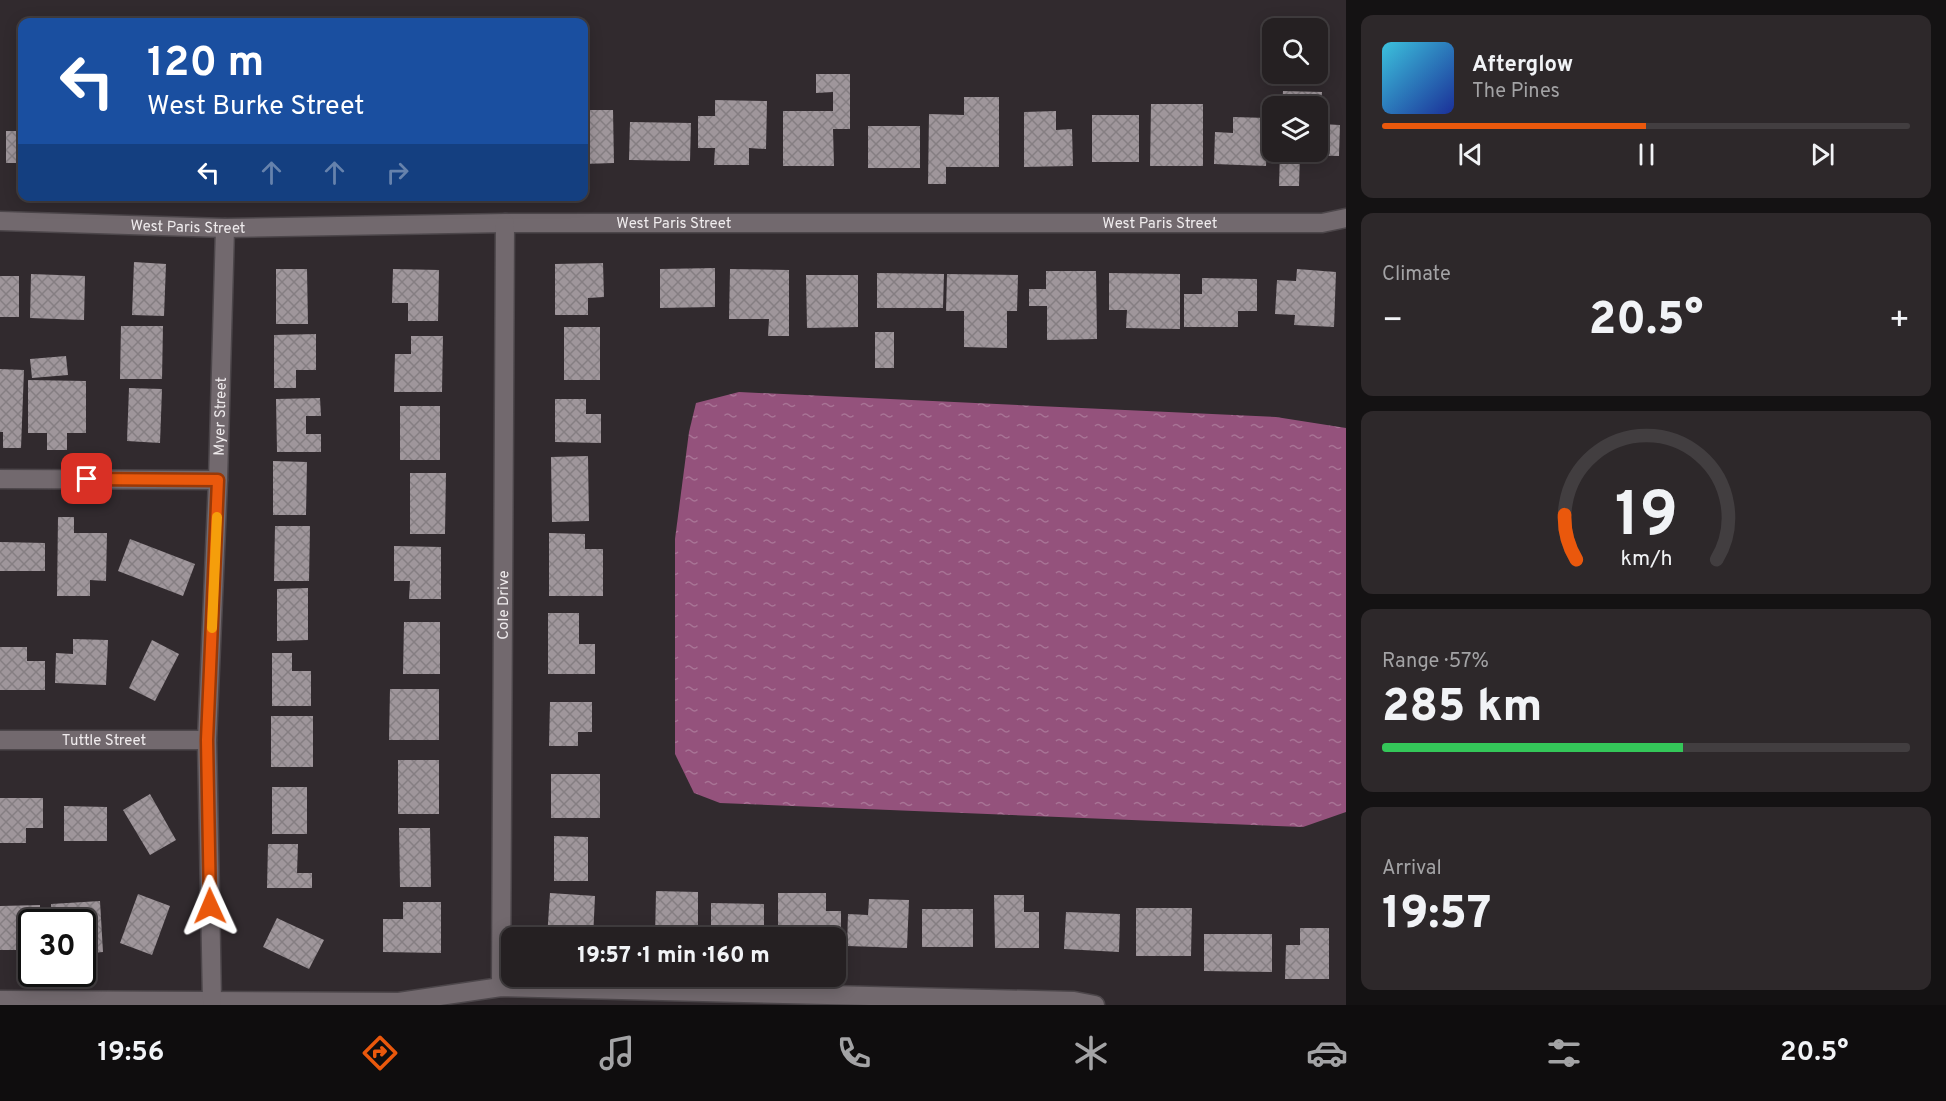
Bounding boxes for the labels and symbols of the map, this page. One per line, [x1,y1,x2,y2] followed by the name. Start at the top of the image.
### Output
[616,215,731,234] street label: West Paris Street
[1102,215,1217,234] street label: West Paris Street
[130,217,246,239] street label: West Paris Street
[211,377,232,456] street label: Myer Street
[61,453,112,504] pin
[495,570,514,640] street label: Cole Drive
[62,732,146,751] street label: Tuttle Street
[178,874,242,938] position arrow
[18,909,96,987] speed limit sign: 30

